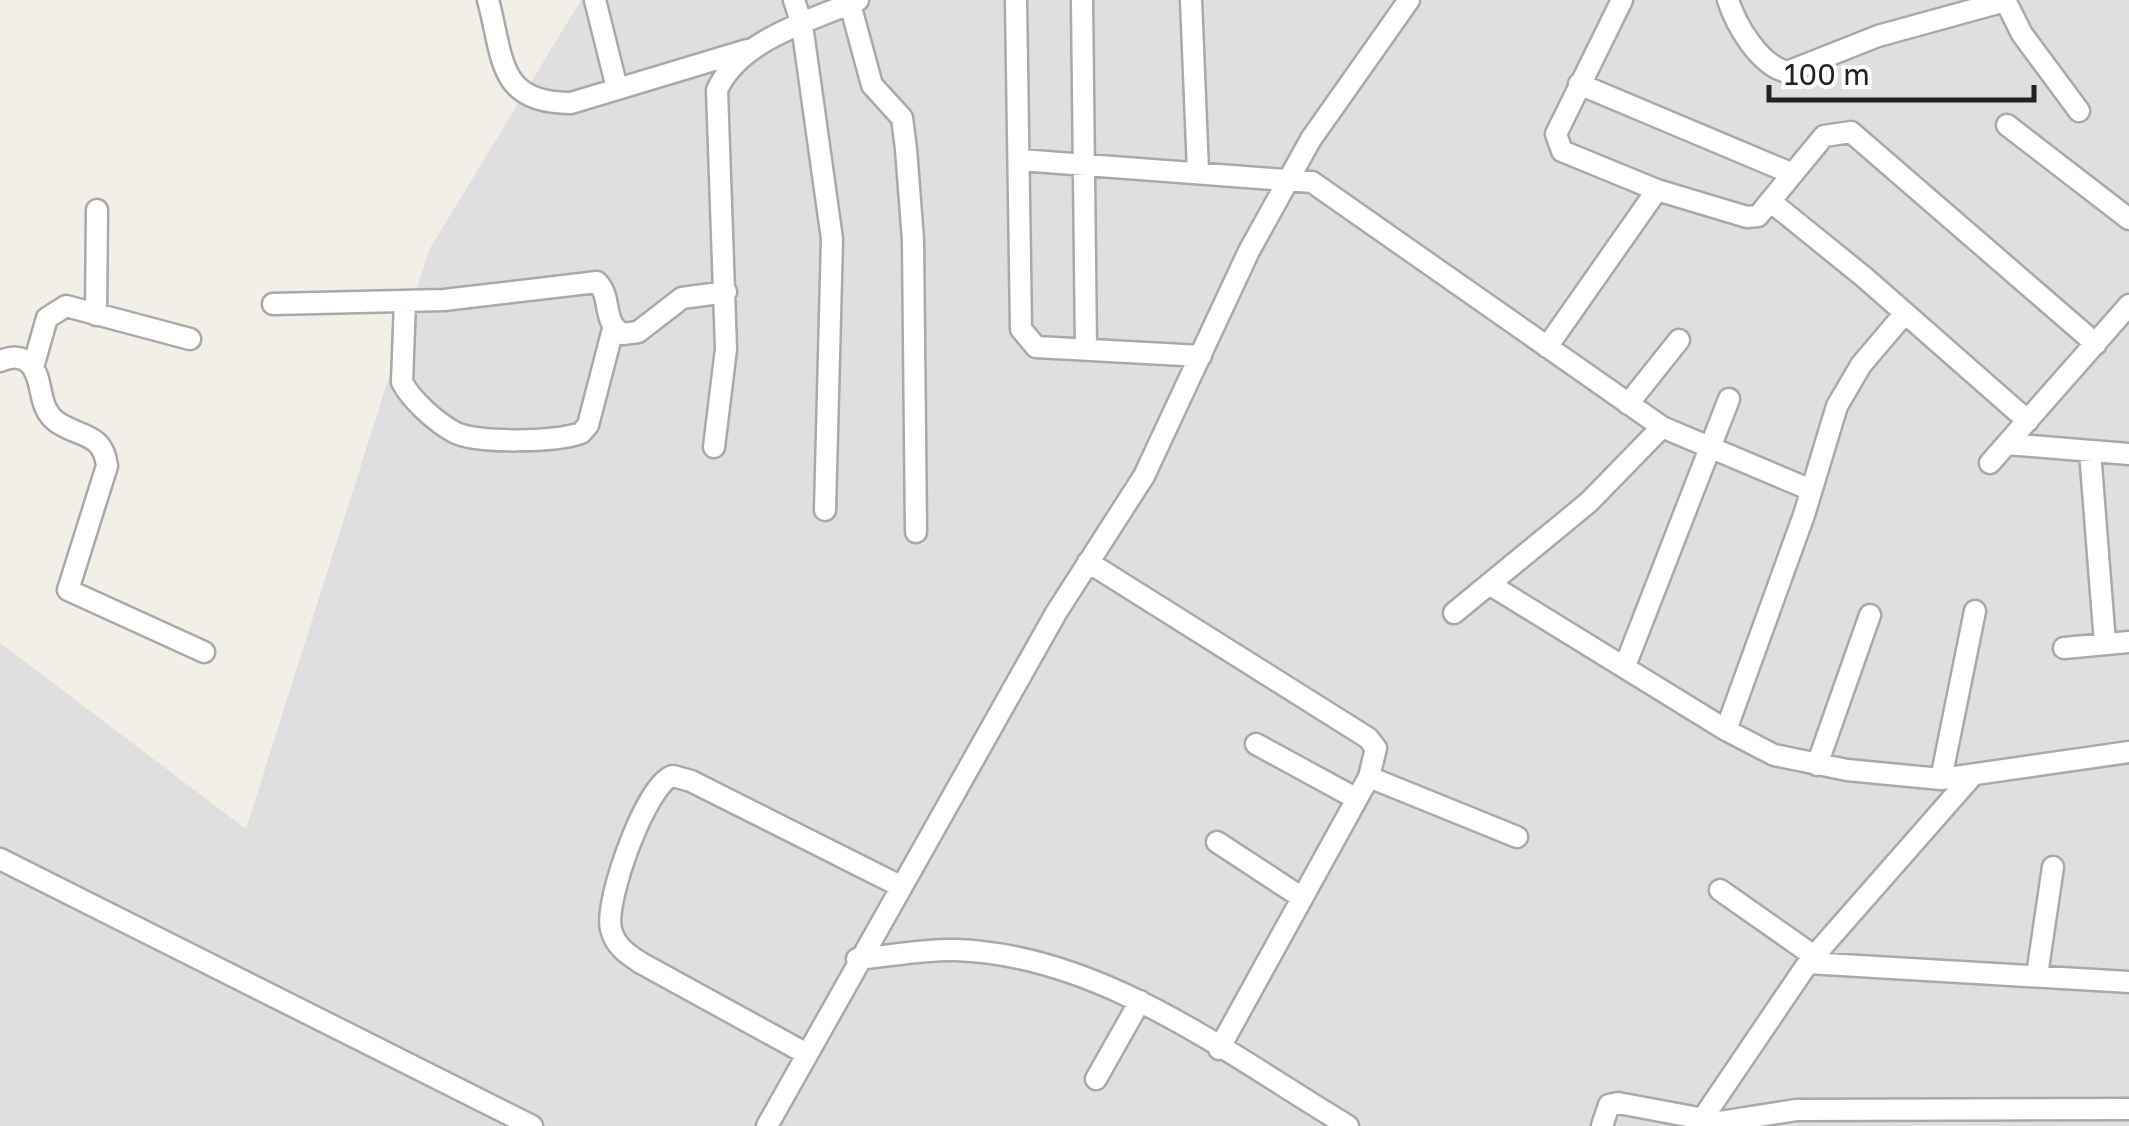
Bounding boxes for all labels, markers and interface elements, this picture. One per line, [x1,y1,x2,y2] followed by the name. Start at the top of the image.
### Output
[1769,40,2034,102] scale bar
[1784,56,1870,92] text: 100 m

